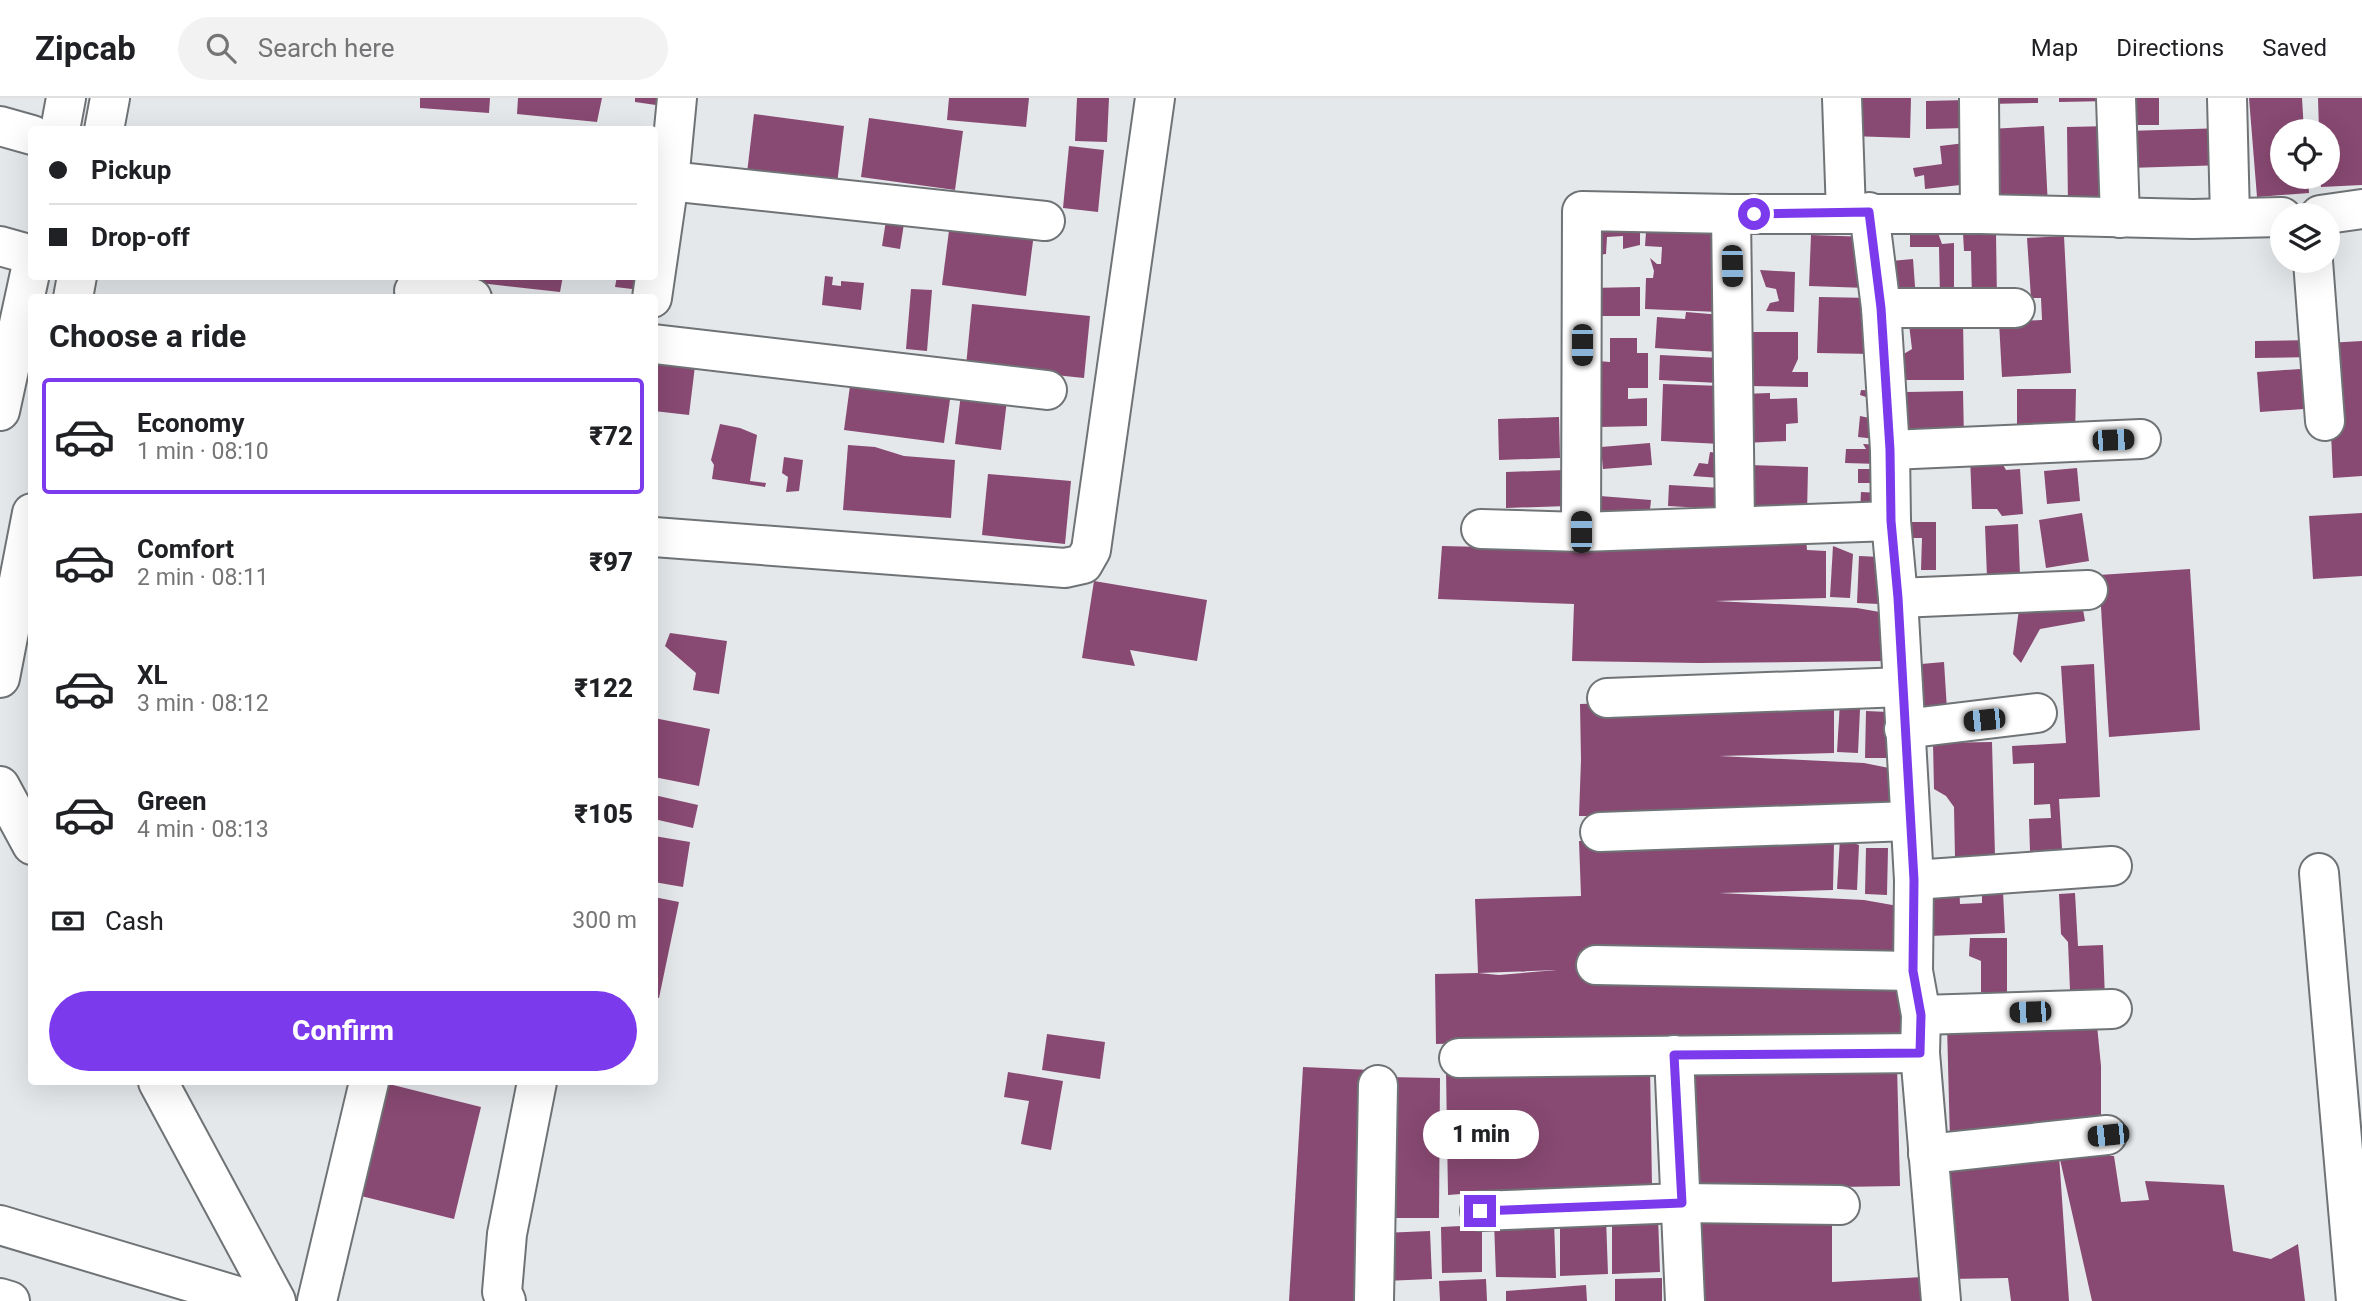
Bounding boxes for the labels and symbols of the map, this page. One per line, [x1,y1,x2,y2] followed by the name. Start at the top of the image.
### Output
[1738,198,1770,230] route start
[1722,245,1743,287] car
[1572,324,1593,366] car
[2092,429,2135,451] car
[1571,511,1592,553] car
[1963,707,2006,733] car
[2009,1001,2052,1023] car
[1422,1110,1538,1158] callout: 1 min
[2087,1122,2130,1148] car
[1464,1195,1496,1227] route end

